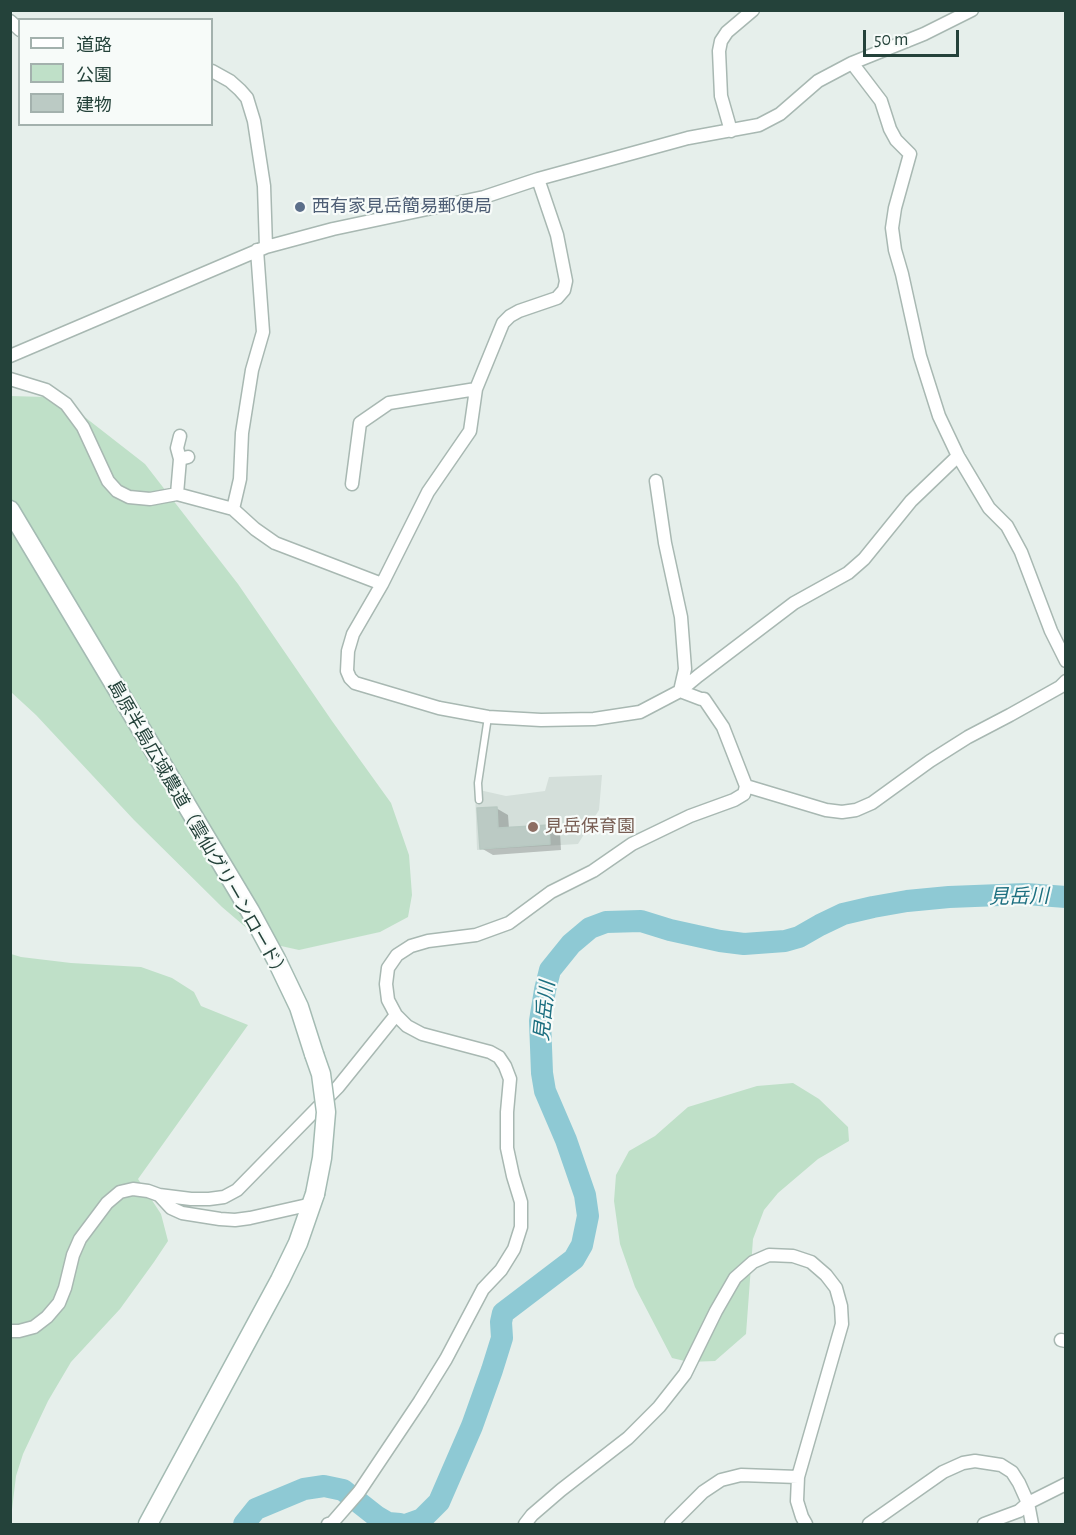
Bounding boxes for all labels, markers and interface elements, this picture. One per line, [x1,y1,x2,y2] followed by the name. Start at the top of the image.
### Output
[18,18,213,126] legend
[866,18,962,56] scale bar
[874,31,908,49] text: 50 m
[76,37,112,55] text: 道路
[76,67,112,85] text: 公園
[76,97,112,115] text: 建物
[312,196,492,218] place label: 西有家見岳簡易郵便局
[293,200,307,214] marker: 西有家見岳簡易郵便局
[103,677,293,983] street label: 島原半島広域農道（雲仙グリーンロード）
[545,816,635,838] place label: 見岳保育園
[526,820,540,834] marker: 見岳保育園
[989,884,1049,910] water label: 見岳川
[530,980,560,1042] water label: 見岳川

